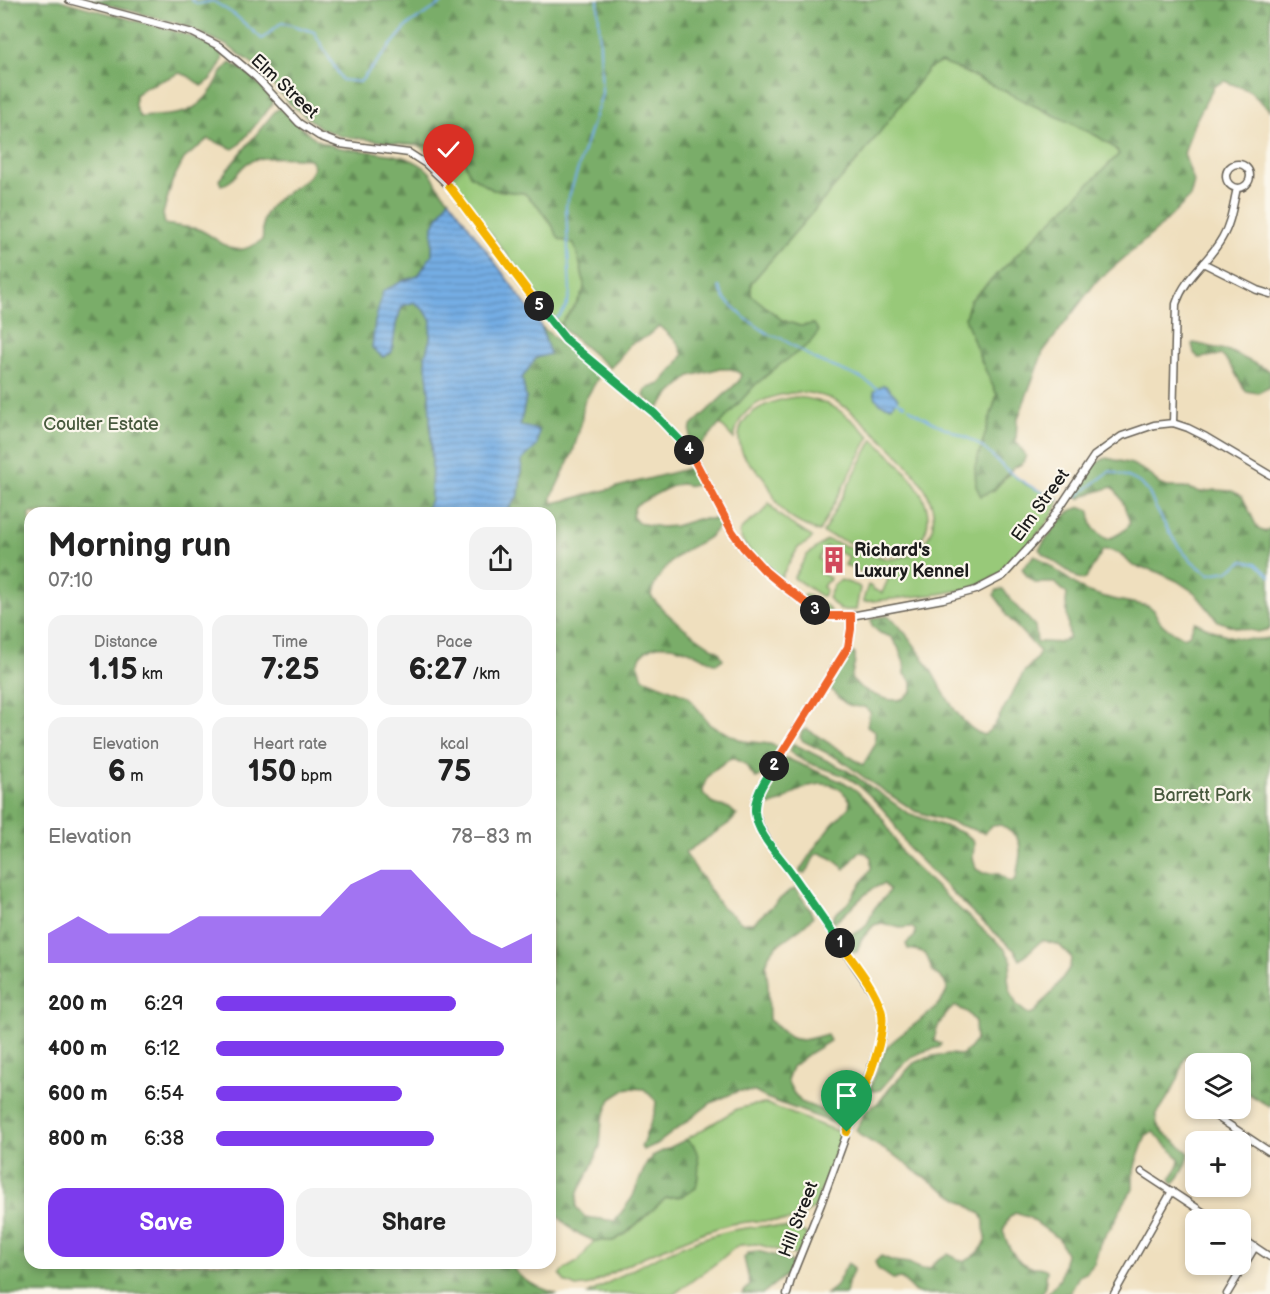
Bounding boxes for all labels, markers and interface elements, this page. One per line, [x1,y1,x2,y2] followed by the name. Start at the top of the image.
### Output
[247,50,323,123] street label: Elm Street
[423,124,474,186] pin
[432,133,465,166] icon: check
[524,291,554,321] pin: 5
[534,296,544,315] text: 5
[43,414,159,435] park label: Coulter Estate
[674,435,704,465] pin: 4
[684,440,694,459] text: 4
[1007,464,1074,546] street label: Elm Street
[48,526,231,566] text: Morning run
[469,527,532,590] button: share
[854,540,969,582] place label: Richard's Luxury Kennel
[819,545,849,575] building icon: Richard's Luxury Kennel
[48,569,93,593] text: 07:10
[800,595,830,625] pin: 3
[810,600,820,619] text: 3
[94,633,158,652] text: Distance
[272,633,308,652] text: Time
[436,633,473,652] text: Pace
[88,652,138,688] text: 1.15
[260,652,320,688] text: 7:25
[408,652,468,688] text: 6:27
[138,665,163,684] text: km
[468,665,500,684] text: /km
[92,735,159,754] text: Elevation
[253,735,327,754] text: Heart rate
[440,735,469,754] text: kcal
[759,751,789,781] pin: 2
[108,754,126,790] text: 6
[248,754,296,790] text: 150
[437,754,471,790] text: 75
[769,756,779,775] text: 2
[126,767,144,786] text: m
[296,767,332,786] text: bpm
[1153,785,1251,806] park label: Barrett Park
[48,825,131,849] text: Elevation
[451,825,532,849] text: 78–83 m
[825,928,855,958] pin: 1
[837,933,843,952] text: 1
[48,992,107,1016] text: 200 m
[144,992,184,1016] text: 6:29
[48,1037,107,1061] text: 400 m
[144,1037,180,1061] text: 6:12
[1185,1053,1251,1275] map controls
[1185,1053,1251,1119] button: layers
[821,1070,872,1132] pin
[830,1079,863,1112] icon: arrive
[48,1082,108,1106] text: 600 m
[144,1082,184,1106] text: 6:54
[48,1127,107,1151] text: 800 m
[144,1127,184,1151] text: 6:38
[1185,1131,1251,1197] button: +
[774,1178,823,1260] street label: Hill Street
[48,1188,284,1257] button: Save
[296,1188,532,1257] button: Share
[1185,1209,1251,1275] button: −

